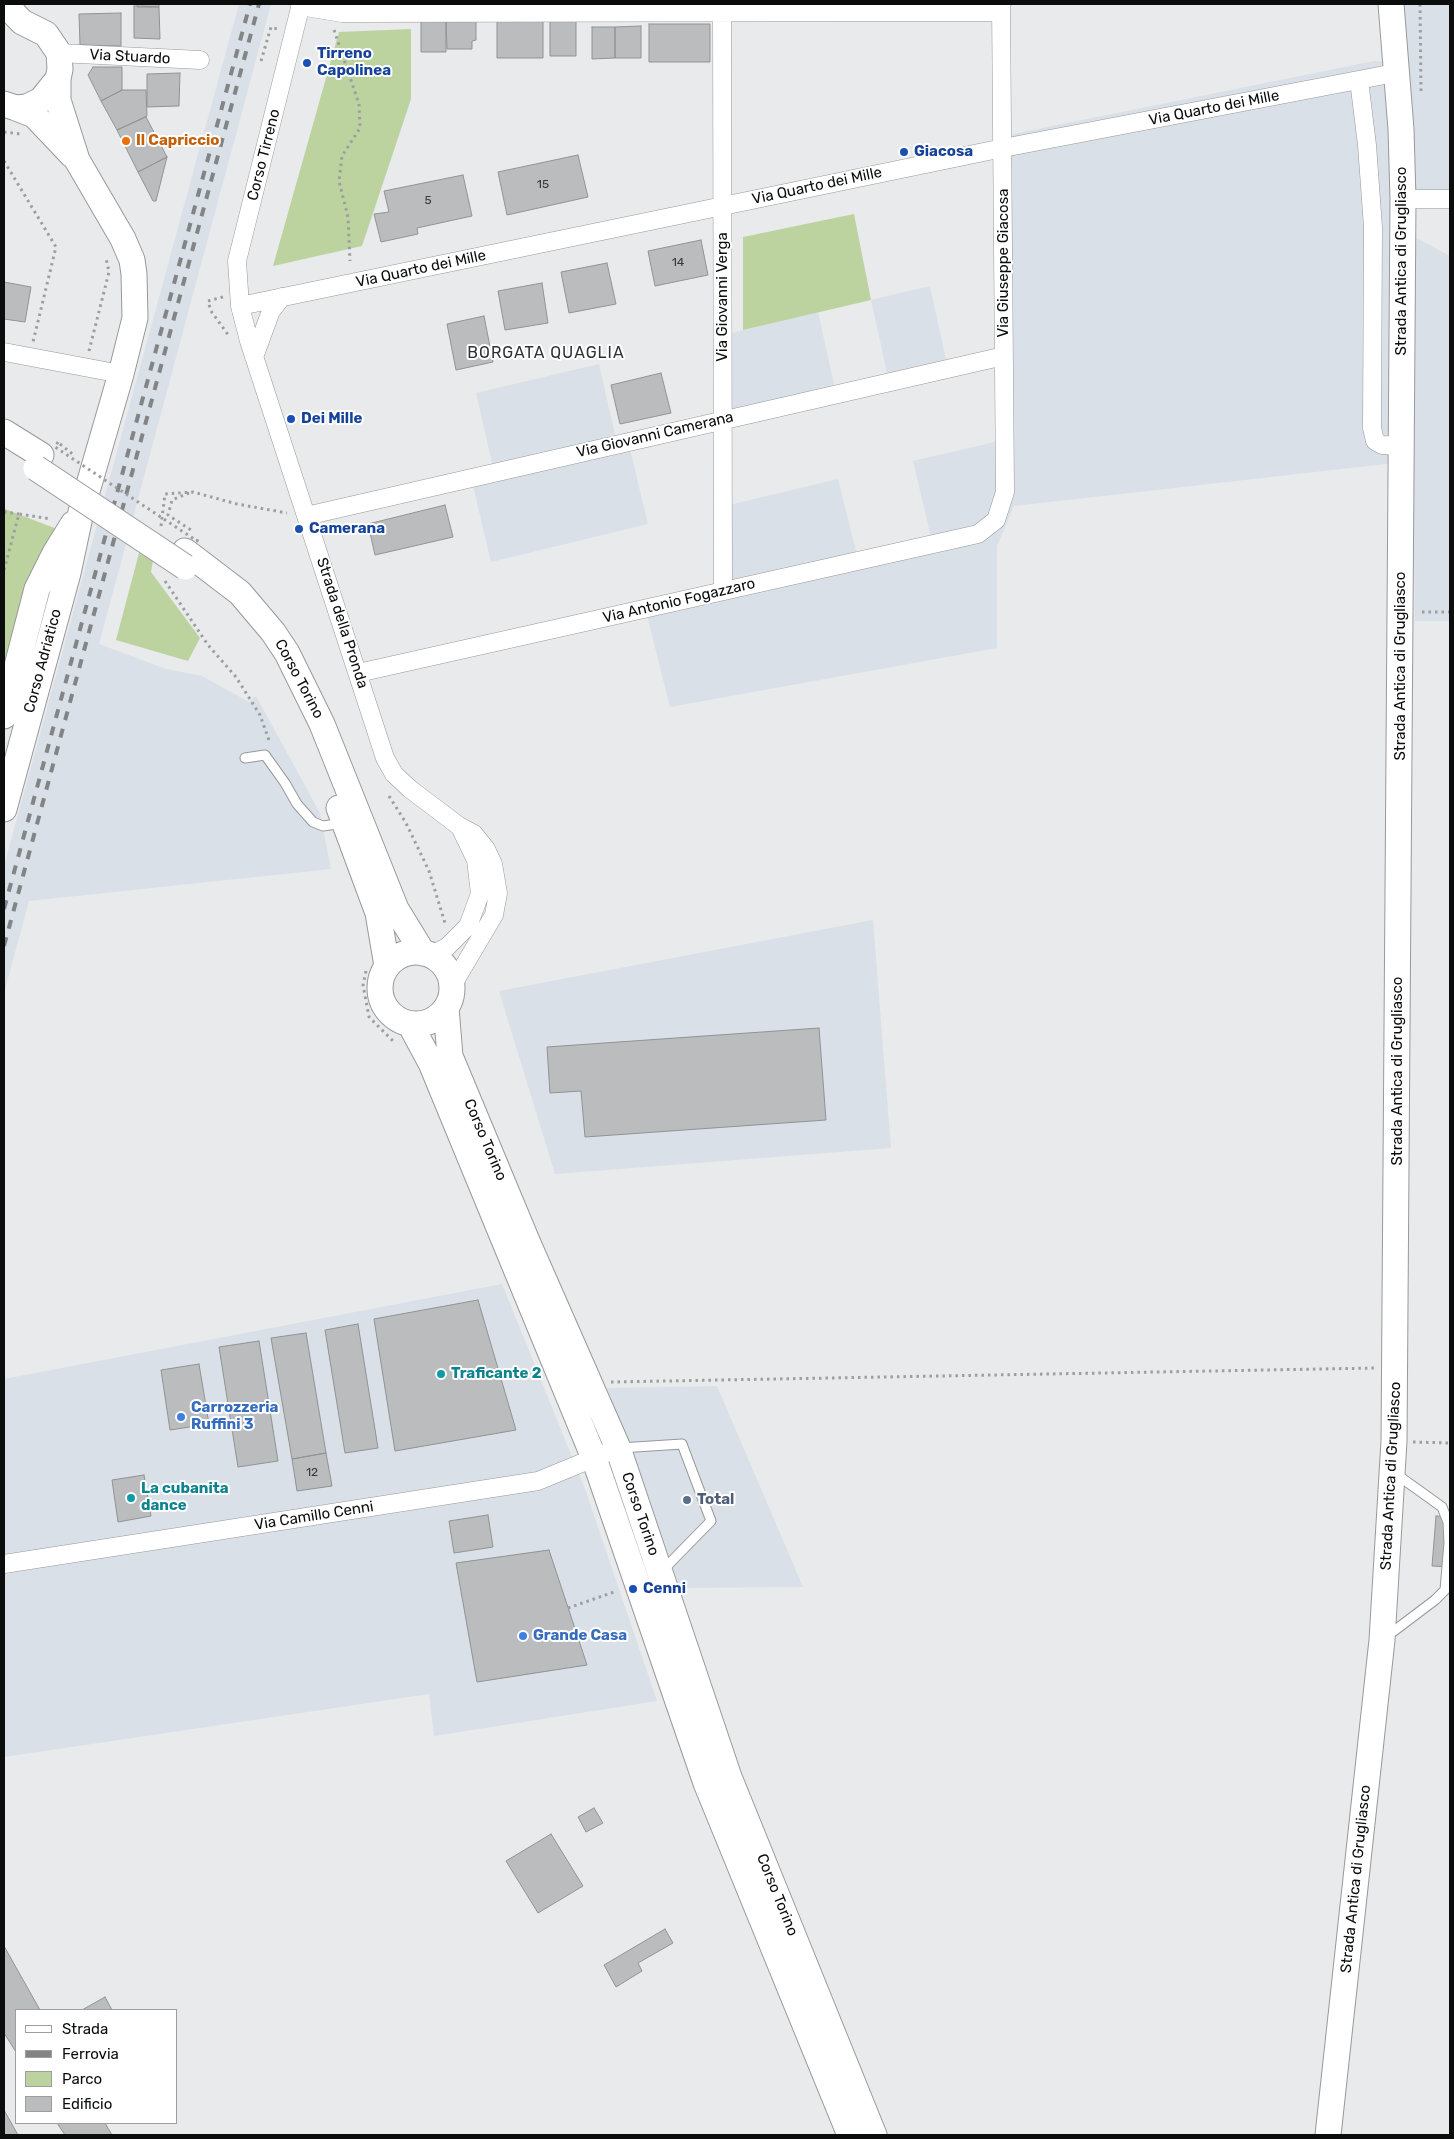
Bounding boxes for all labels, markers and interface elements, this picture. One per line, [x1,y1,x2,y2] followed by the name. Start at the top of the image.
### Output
[317,45,391,80] place label: Tirreno Capolinea
[89,46,171,68] street label: Via Stuardo
[301,57,313,69] marker: Tirreno Capolinea
[1147,87,1281,129] street label: Via Quarto dei Mille
[244,107,284,203] street label: Corso Tirreno
[136,132,219,150] place label: Il Capriccio
[120,135,132,147] marker: Il Capriccio
[914,143,973,161] place label: Giacosa
[898,146,910,158] marker: Giacosa
[750,163,884,209] street label: Via Quarto dei Mille
[1393,167,1411,355] street label: Strada Antica di Grugliasco
[537,178,549,192] house number: 15
[995,188,1013,338] street label: Via Giuseppe Giacosa
[424,194,432,208] house number: 5
[714,232,732,362] street label: Via Giovanni Verga
[354,246,488,292] street label: Via Quarto dei Mille
[672,256,684,270] house number: 14
[465,343,627,363] district label: BORGATA QUAGLIA
[575,408,735,462] street label: Via Giovanni Camerana
[301,410,362,428] place label: Dei Mille
[285,413,297,425] marker: Dei Mille
[309,520,385,538] place label: Camerana
[293,523,305,535] marker: Camerana
[312,555,372,691] street label: Strada della Pronda
[1392,572,1410,760] street label: Strada Antica di Grugliasco
[601,575,757,627] street label: Via Antonio Fogazzaro
[20,607,66,715] street label: Corso Adriatico
[271,636,327,722] street label: Corso Torino
[1389,977,1407,1165] street label: Strada Antica di Grugliasco
[460,1096,510,1184] street label: Corso Torino
[451,1365,541,1383] place label: Traficante 2
[435,1368,447,1380] marker: Traficante 2
[1377,1381,1405,1571] street label: Strada Antica di Grugliasco
[191,1399,278,1434] place label: Carrozzeria Ruffini 3
[175,1411,187,1423] marker: Carrozzeria Ruffini 3
[306,1466,318,1480] house number: 12
[617,1470,663,1558] street label: Corso Torino
[141,1480,229,1515] place label: La cubanita dance
[697,1491,734,1509] place label: Total
[125,1492,137,1504] marker: La cubanita dance
[681,1494,693,1506] marker: Total
[253,1498,375,1534] street label: Via Camillo Cenni
[643,1580,686,1598] place label: Cenni
[627,1583,639,1595] marker: Cenni
[533,1627,627,1645] place label: Grande Casa
[517,1630,529,1642] marker: Grande Casa
[1337,1784,1375,1974] street label: Strada Antica di Grugliasco
[752,1851,802,1939] street label: Corso Torino
[15,2009,178,2124] legend
[62,2020,108,2038] text: Strada
[62,2045,119,2063] text: Ferrovia
[62,2070,102,2088] text: Parco
[62,2095,112,2113] text: Edificio

